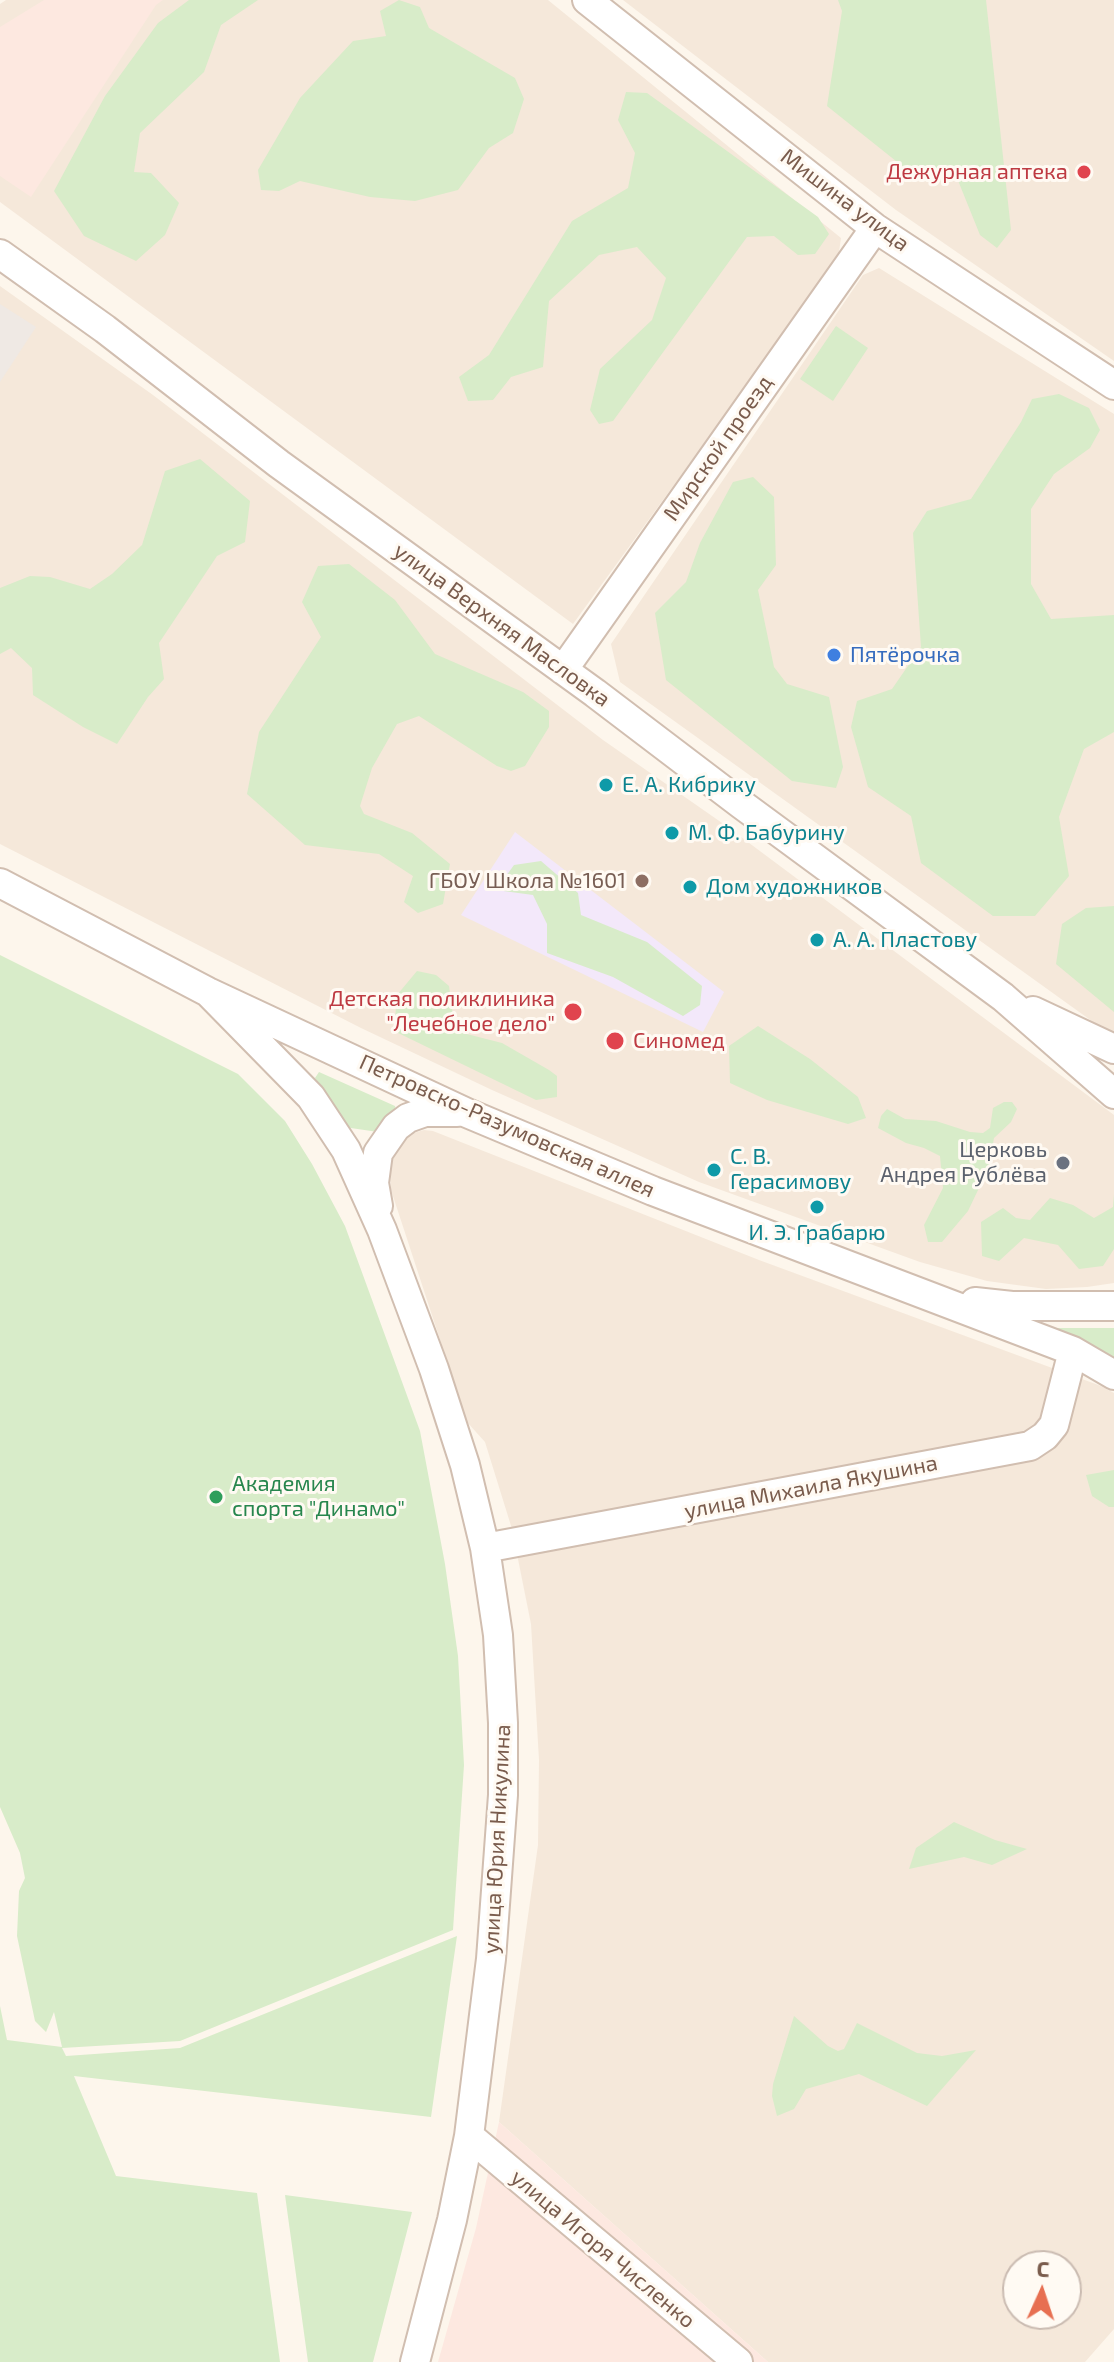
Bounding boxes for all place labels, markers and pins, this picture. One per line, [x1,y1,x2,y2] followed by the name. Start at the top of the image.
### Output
[886,159,1068,185] place label: Дежурная аптека
[1075,163,1093,181] marker: Дежурная аптека
[850,642,960,668] place label: Пятёрочка
[825,646,843,664] marker: Пятёрочка
[622,772,756,798] place label: Е. А. Кибрику
[597,776,615,794] marker: Е. А. Кибрику
[688,820,845,846] place label: М. Ф. Бабурину
[663,824,681,842] marker: М. Ф. Бабурину
[429,868,626,894] place label: ГБОУ Школа №1601
[633,872,651,890] marker: ГБОУ Школа №1601
[706,874,883,900] place label: Дом художников
[681,878,699,896] marker: Дом художников
[833,927,977,953] place label: А. А. Пластову
[808,931,826,949] marker: А. А. Пластову
[329,986,555,1038] place label: Детская поликлиника "Лечебное дело"
[562,1001,584,1023] marker: Детская поликлиника "Лечебное дело"
[633,1028,725,1054] place label: Синомед
[604,1030,626,1052] marker: Синомед
[880,1137,1047,1188] place label: Церковь Андрея Рублёва
[730,1144,851,1196] place label: С. В. Герасимову
[1054,1154,1072,1172] marker: Церковь Андрея Рублёва
[705,1161,723,1179] marker: С. В. Герасимову
[808,1198,826,1216] marker: И. Э. Грабарю
[749,1220,885,1246] place label: И. Э. Грабарю
[232,1471,405,1522] place label: Академия спорта "Динамо"
[207,1488,225,1506] marker: Академия спорта "Динамо"

